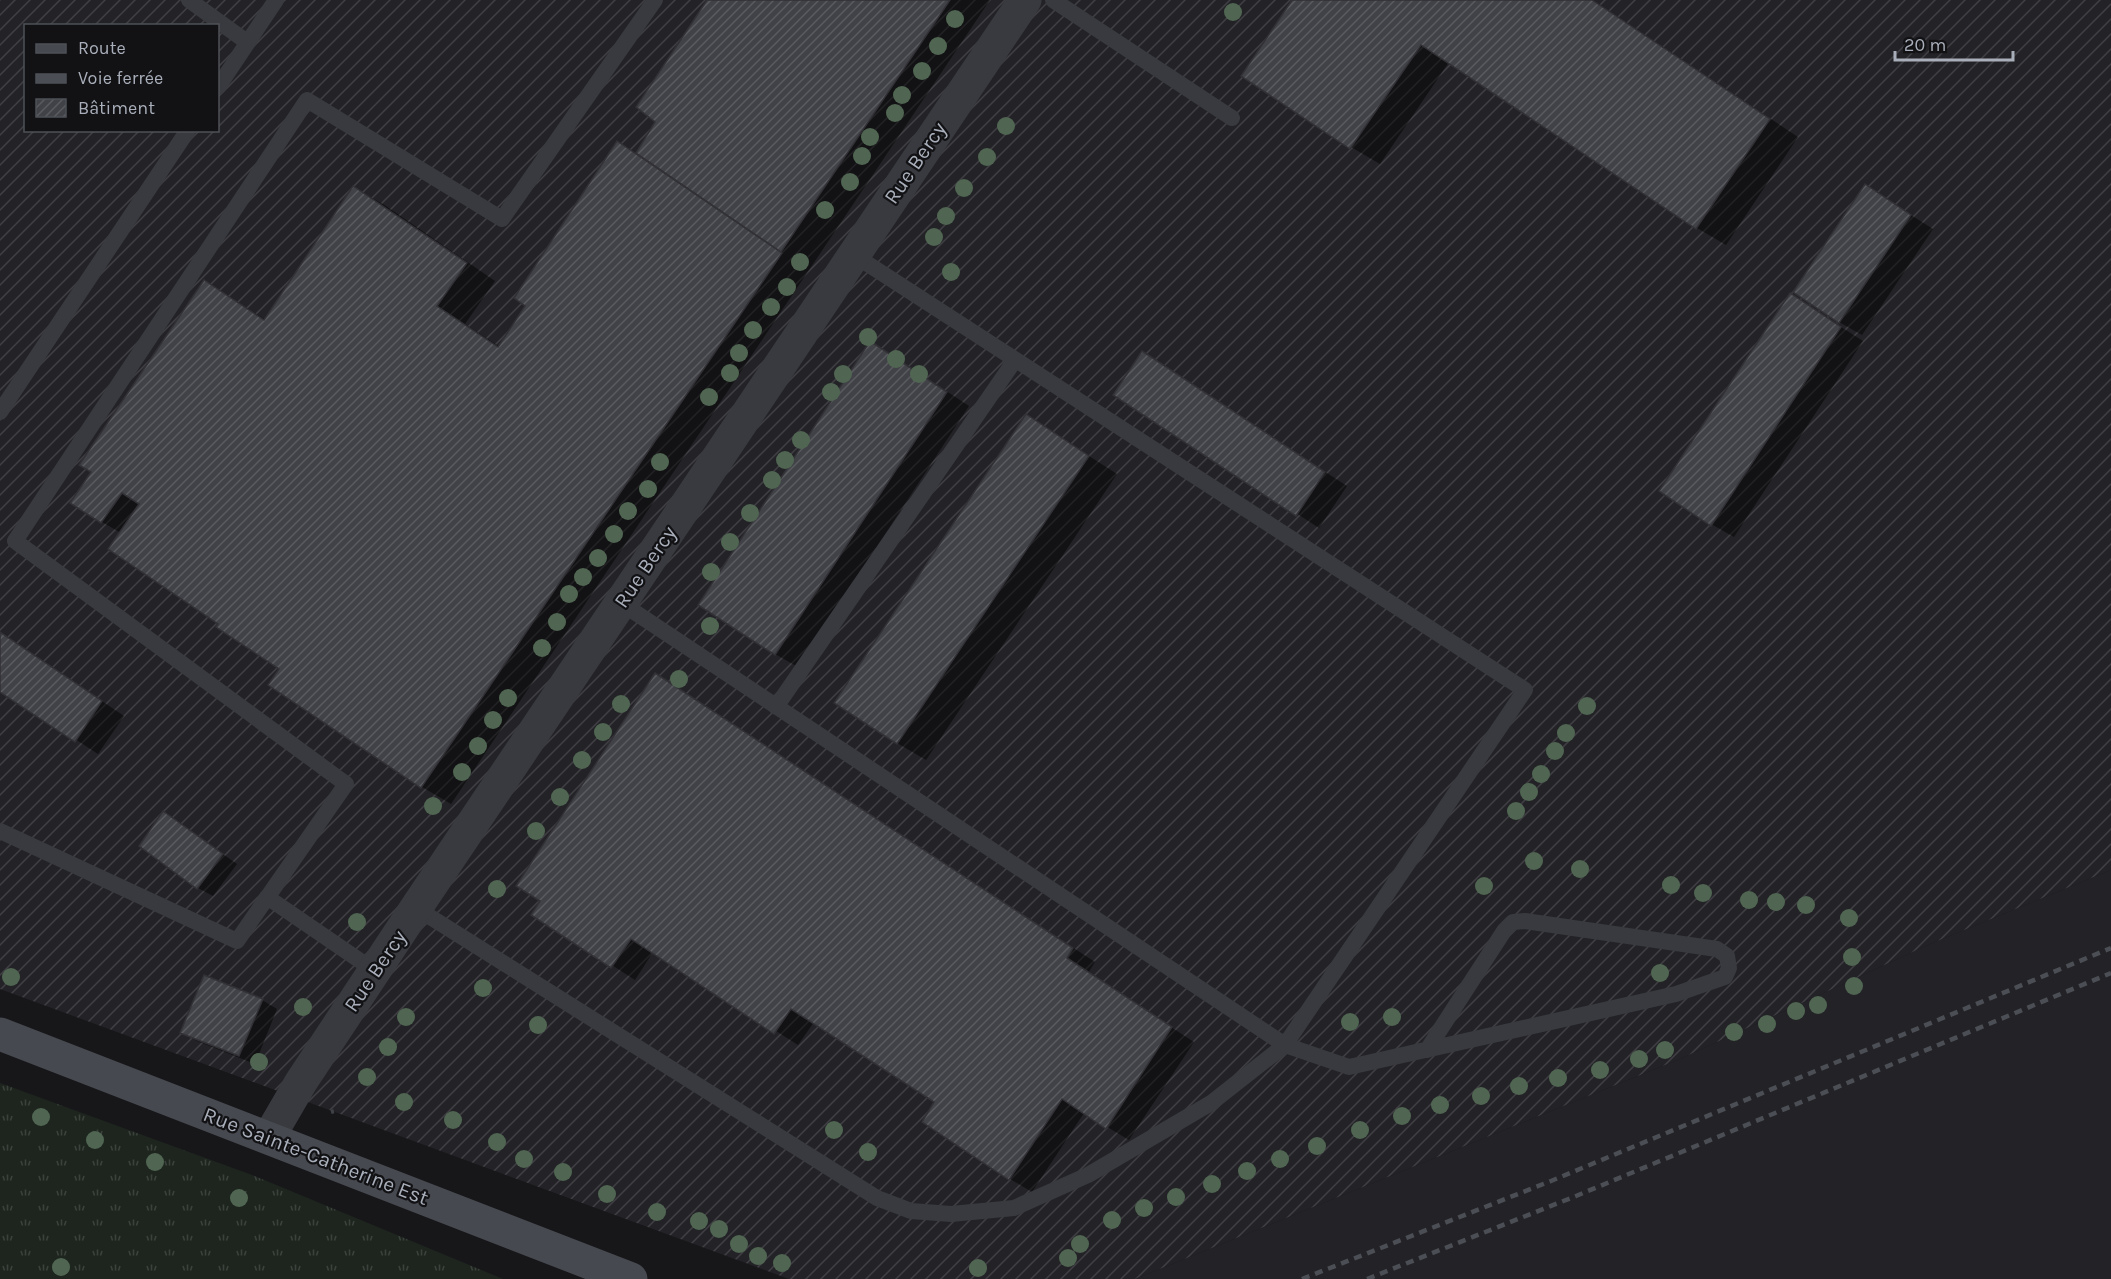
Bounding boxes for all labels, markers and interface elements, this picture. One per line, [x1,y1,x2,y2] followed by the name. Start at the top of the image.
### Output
[24,24,219,132] legend
[1895,24,2014,62] scale bar
[1904,34,1946,56] text: 20 m
[78,37,126,59] text: Route
[78,67,163,89] text: Voie ferrée
[78,97,155,119] text: Bâtiment
[879,117,951,208] street label: Rue Bercy
[609,521,681,612] street label: Rue Bercy
[339,925,411,1016] street label: Rue Bercy
[200,1102,432,1210] street label: Rue Sainte-Catherine Est

